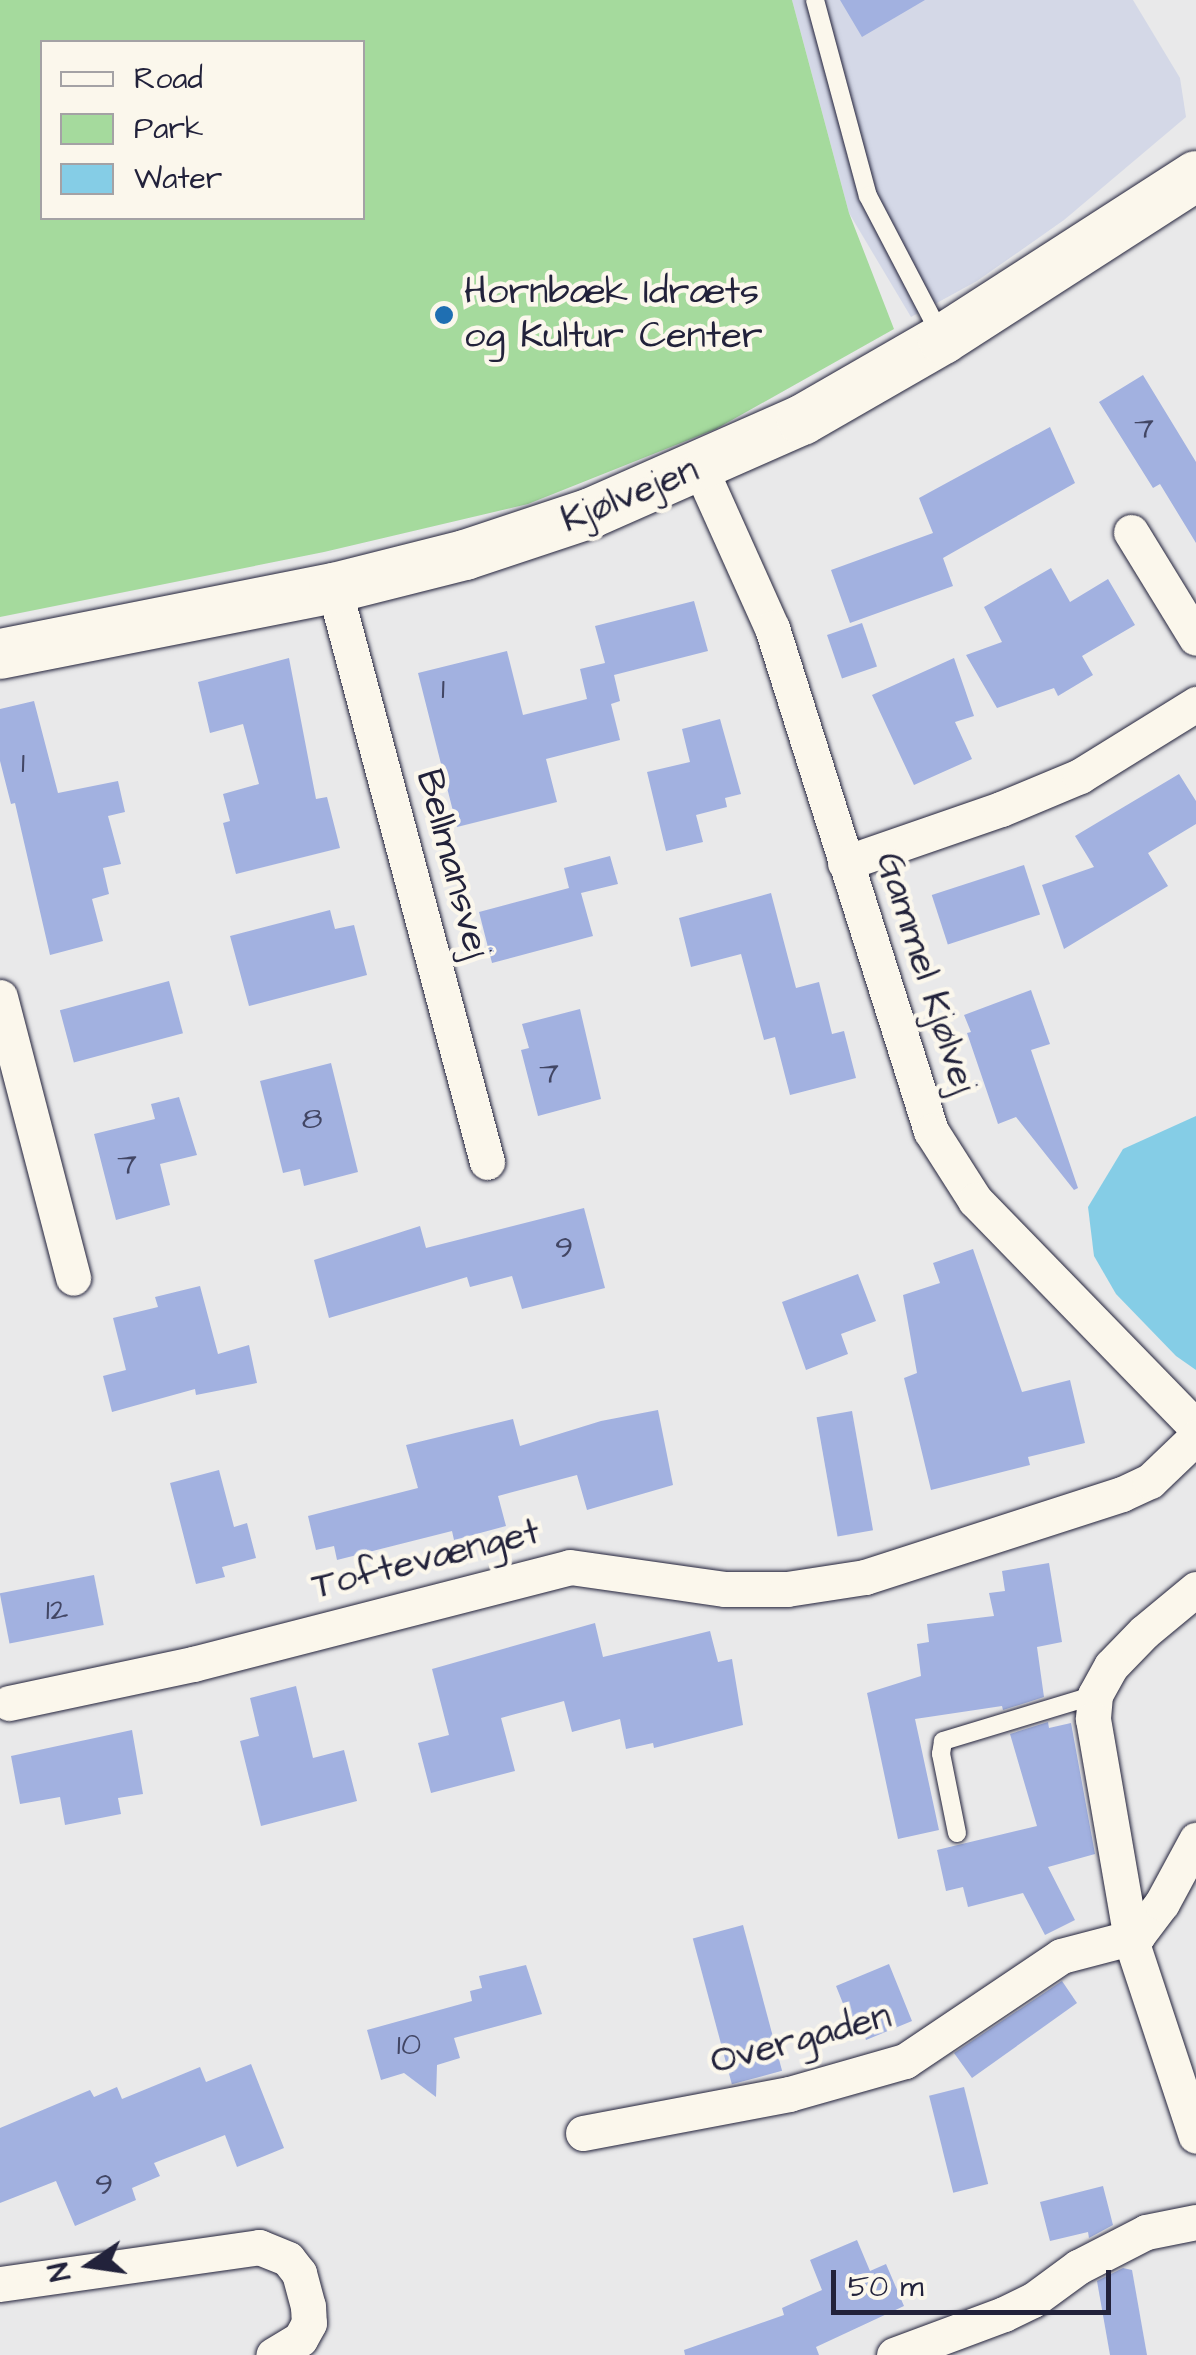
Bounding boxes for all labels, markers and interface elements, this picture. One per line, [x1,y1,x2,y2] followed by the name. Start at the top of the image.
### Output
[40,40,365,220] legend
[134,58,203,100] text: Road
[134,108,203,150] text: Park
[134,158,222,200] text: Water
[464,270,763,360] place label: Hornbæk Idræts og Kultur Center
[433,304,455,326] marker: Hornbæk Idræts og Kultur Center
[1134,410,1154,448] house number: 7
[555,448,705,544] street label: Kjølvejen
[441,670,445,708] house number: 1
[21,744,25,782] house number: 1
[405,765,499,963] street label: Bellmansvej
[865,847,985,1099] street label: Gammel Kjølvej
[539,1055,559,1093] house number: 7
[302,1100,322,1138] house number: 8
[117,1146,137,1184] house number: 7
[555,1229,573,1267] house number: 9
[308,1510,544,1610] street label: Toftevænget
[46,1591,68,1629] house number: 12
[706,1994,896,2086] street label: Overgaden
[397,2026,421,2064] house number: 10
[95,2166,113,2204] house number: 9
[40,2215,140,2315] north arrow
[836,2250,1116,2312] scale bar
[39,2259,81,2285] text: N
[848,2266,924,2308] text: 50 m

